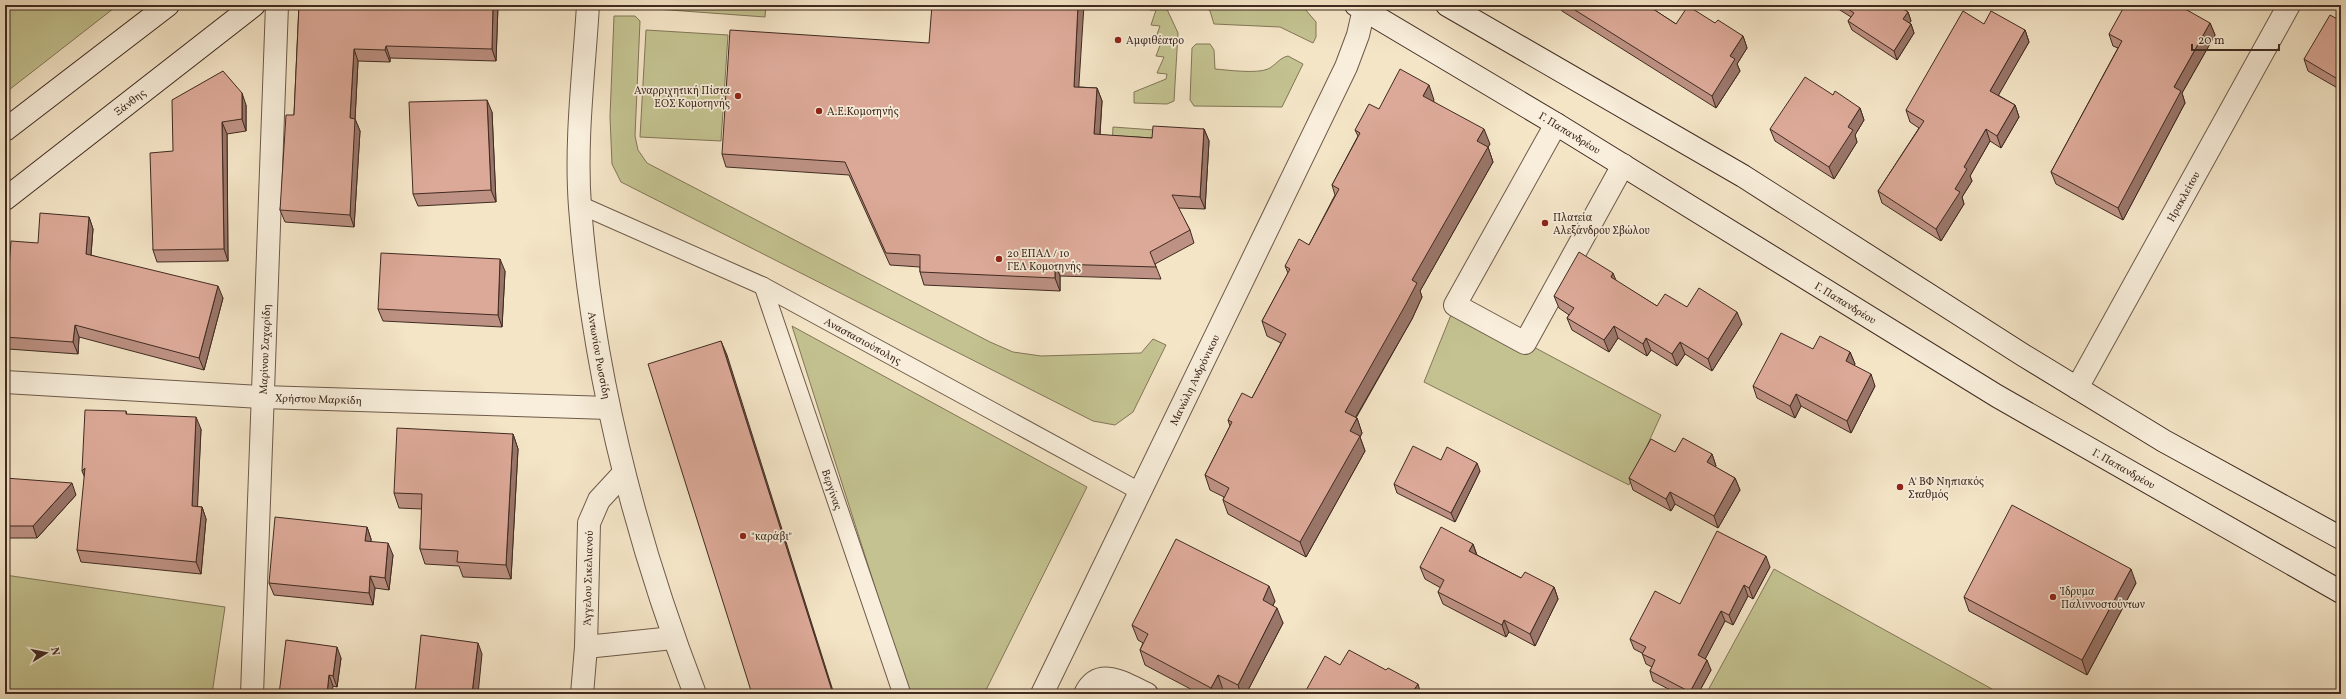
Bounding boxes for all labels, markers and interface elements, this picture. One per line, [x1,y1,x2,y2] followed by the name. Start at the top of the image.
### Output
[2192,26,2279,52] scale bar
[2198,33,2225,49] text: 20 m
[1126,34,1184,49] place label: Αμφιθέατρο
[1113,35,1123,45] marker: Αμφιθέατρο
[634,84,730,112] place label: Αναρριχητική Πίστα ΕΟΣ Κομοτηνής
[112,86,149,120] street label: Ξάνθης
[733,91,743,101] marker: Αναρριχητική Πίστα ΕΟΣ Κομοτηνής
[827,105,899,120] place label: Α.Ε.Κομοτηνής
[814,106,824,116] marker: Α.Ε.Κομοτηνής
[1535,109,1603,159] street label: Γ. Παπανδρέου
[2164,169,2204,225] street label: Ηρακλείτου
[1553,211,1650,239] place label: Πλατεία Αλεξάνδρου Σβώλου
[1540,218,1550,228] marker: Πλατεία Αλεξάνδρου Σβώλου
[1007,247,1081,275] place label: 2ο ΕΠΑΛ / 1ο ΓΕΛ Κομοτηνής
[994,254,1004,264] marker: 2ο ΕΠΑΛ / 1ο ΓΕΛ Κομοτηνής
[1811,279,1879,329] street label: Γ. Παπανδρέου
[257,304,275,395] street label: Μαρίνου Σαχαρίδη
[583,311,613,401] street label: Αντωνίου Ρωσσίδη
[821,315,904,369] street label: Αναστασιούπολης
[1167,333,1224,429] street label: Μανώλη Ανδρόνικου
[275,391,362,409] street label: Χρήστου Μαρκίδη
[2089,446,2157,493] street label: Γ. Παπανδρέου
[817,468,845,512] street label: Βεργίνας
[1908,475,1984,503] place label: Α' ΒΦ Νηπιακός Σταθμός
[1895,482,1905,492] marker: Α' ΒΦ Νηπιακός Σταθμός
[751,530,792,545] place label: "καράβι"
[581,531,598,626] street label: Άγγελου Σικελιανού
[738,531,748,541] marker: "καράβι"
[2060,585,2145,613] place label: Ίδρυμα Παλιννοστούντων
[2048,592,2058,602] marker: Ίδρυμα Παλιννοστούντων
[26,633,66,673] north arrow
[46,646,62,657] text: N

